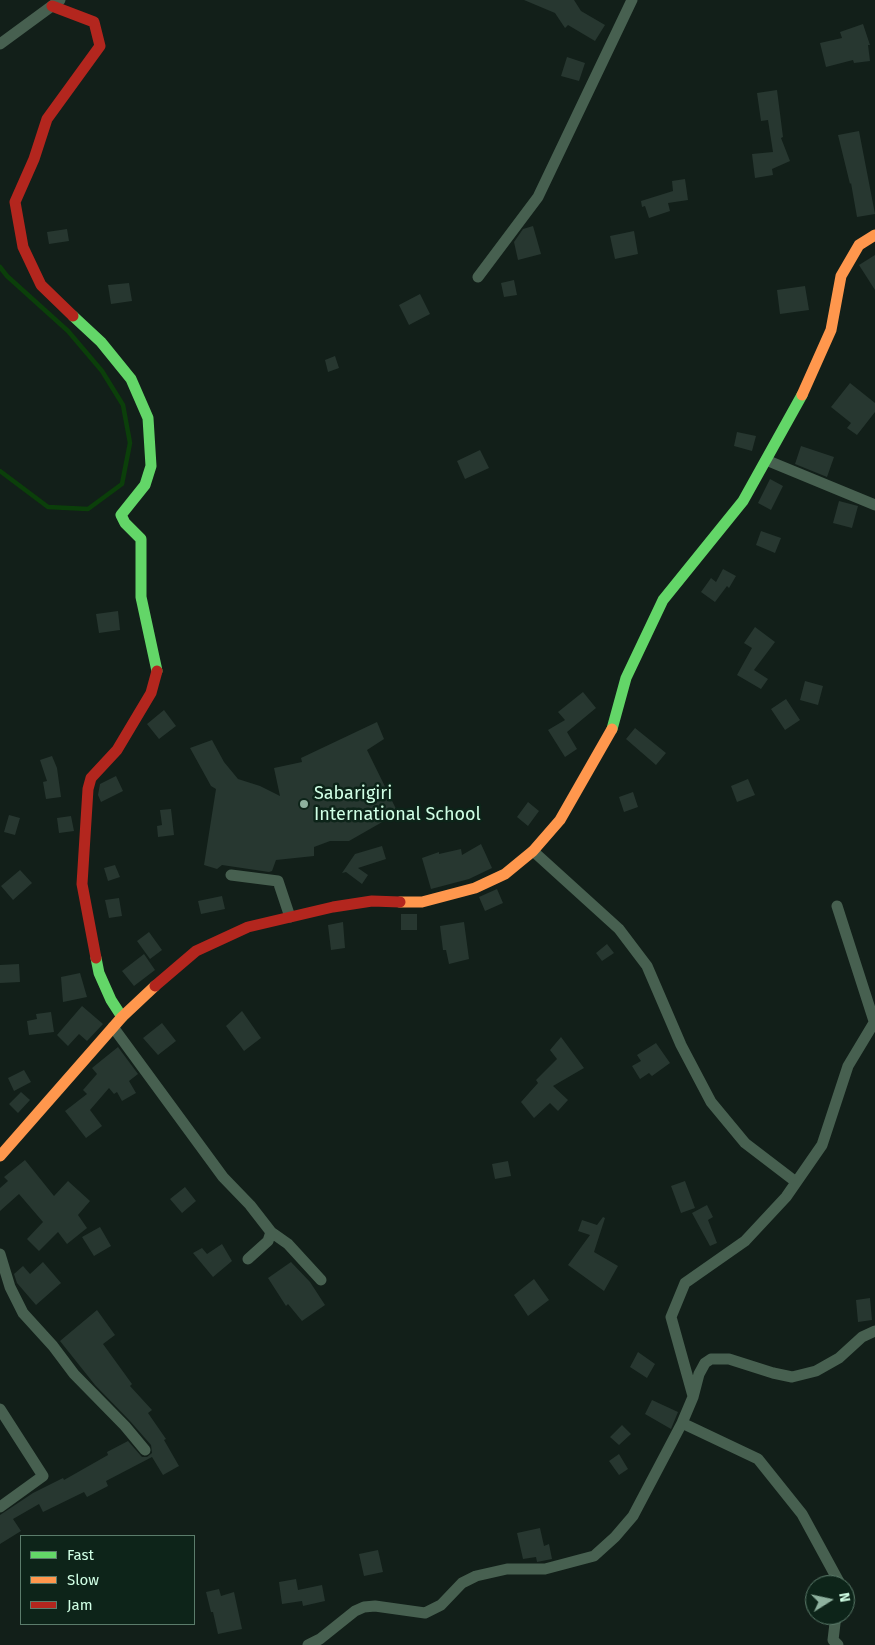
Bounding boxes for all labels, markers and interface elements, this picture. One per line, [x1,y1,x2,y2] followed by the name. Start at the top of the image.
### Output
[314,783,481,826] place label: Sabarigiri International School
[298,798,310,810] marker: Sabarigiri International School
[20,1535,195,1625] legend
[67,1546,94,1564] text: Fast
[67,1571,99,1589] text: Slow
[805,1575,855,1625] north arrow
[835,1591,853,1604] text: N
[67,1596,93,1614] text: Jam

